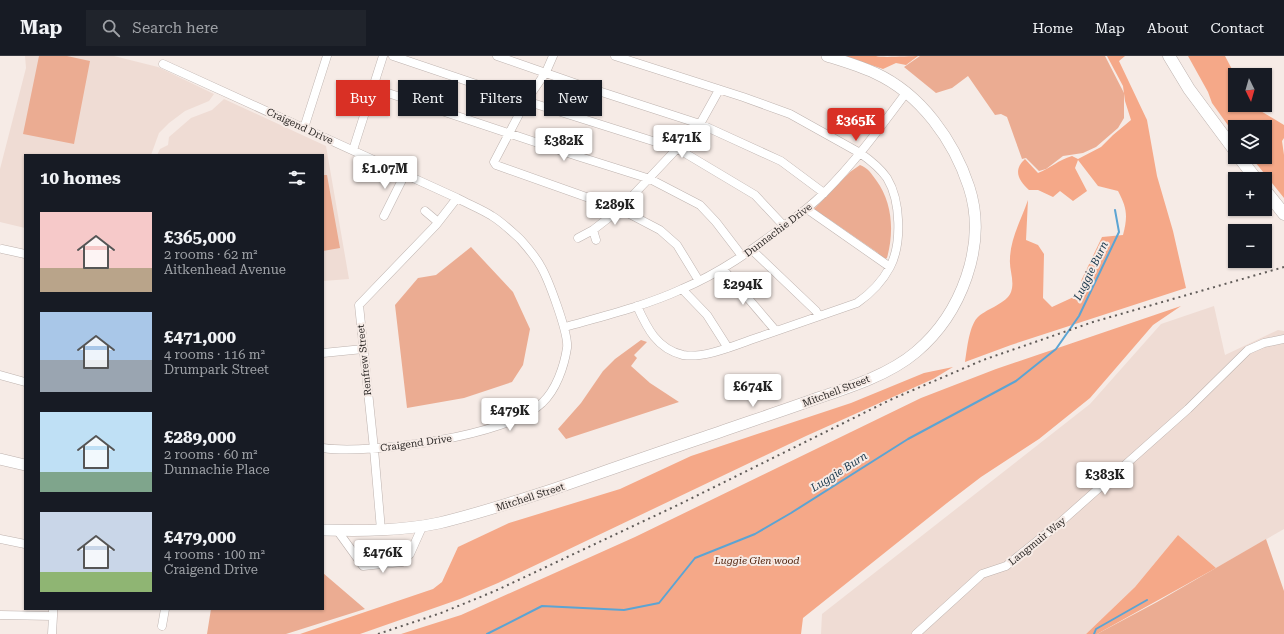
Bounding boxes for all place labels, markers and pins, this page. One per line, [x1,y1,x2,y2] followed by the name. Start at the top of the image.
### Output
[828,108,884,142] pin: £365K
[654,125,710,159] pin: £471K
[536,128,592,162] pin: £382K
[352,156,418,190] pin: £1.07M
[587,192,643,226] pin: £289K
[715,272,771,306] pin: £294K
[725,374,781,408] pin: £674K
[482,398,538,432] pin: £479K
[1077,462,1133,496] pin: £383K
[355,540,411,574] pin: £476K

